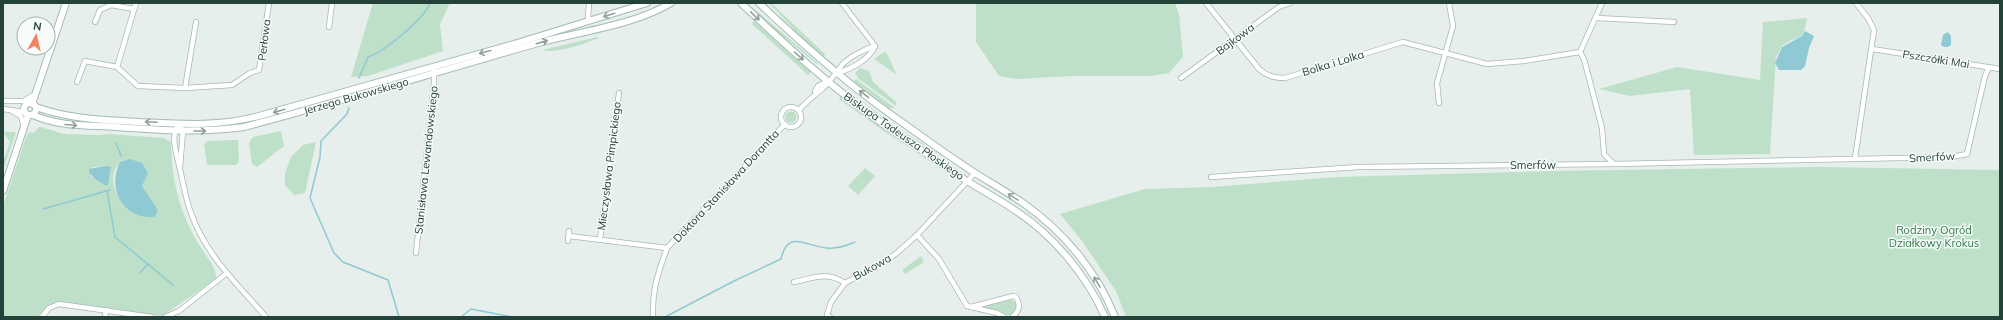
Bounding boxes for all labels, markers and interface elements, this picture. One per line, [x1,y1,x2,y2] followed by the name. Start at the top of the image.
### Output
[750,11,760,21] one-way arrow
[603,12,616,19] one-way arrow
[16,16,56,56] north arrow
[255,18,273,62] street label: Perłowa
[32,19,42,34] text: N
[1213,20,1257,58] street label: Bajkowa
[536,38,549,45] one-way arrow
[1300,47,1366,79] street label: Bolka i Lolka
[1901,47,1971,71] street label: Pszczółki Mai
[479,49,492,56] one-way arrow
[793,51,804,60] one-way arrow
[302,74,410,118] street label: Jerzego Bukowskiego
[411,85,441,235] street label: Stanisława Lewandowskiego
[841,89,967,183] street label: Biskupa Tadeusza Płoskiego
[858,90,869,98] one-way arrow
[594,101,624,231] street label: Mieczysława Pimpickiego
[273,108,286,115] one-way arrow
[145,119,158,126] one-way arrow
[64,121,77,128] one-way arrow
[193,127,206,135] one-way arrow
[670,127,782,245] street label: Doktora Stanisława Dorantta
[1909,149,1956,165] street label: Smerfów
[1510,158,1556,172] street label: Smerfów
[1008,193,1019,201] one-way arrow
[1889,223,1979,250] park label: Rodziny Ogród Działkowy Krokus
[850,251,894,283] street label: Bukowa
[1093,277,1101,288] one-way arrow

